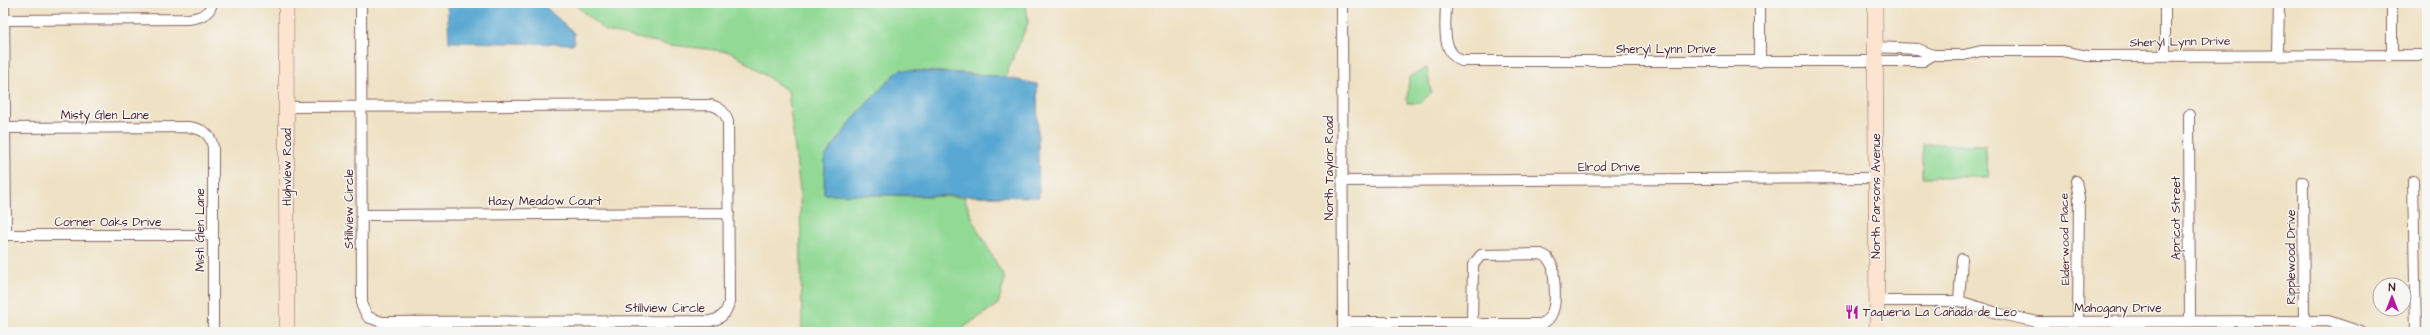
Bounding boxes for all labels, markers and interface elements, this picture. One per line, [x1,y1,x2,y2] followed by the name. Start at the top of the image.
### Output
[2130,33,2231,52] street label: Sheryl Lynn Drive
[1616,41,1717,59] street label: Sheryl Lynn Drive
[61,107,150,125] street label: Misty Glen Lane
[1321,116,1339,220] street label: North Taylor Road
[279,128,297,206] street label: Highview Road
[1868,133,1885,259] street label: North Parsons Avenue
[1578,159,1641,176] street label: Elrod Drive
[341,168,358,249] street label: Stillview Circle
[2168,176,2185,260] street label: Apricot Street
[192,188,209,272] street label: Misti Glen Lane
[2056,192,2074,285] street label: Elderwood Place
[488,193,602,211] street label: Hazy Meadow Court
[2283,209,2300,305] street label: Ripplewood Drive
[54,214,162,231] street label: Corner Oaks Drive
[2372,277,2412,317] north arrow
[2389,280,2396,295] text: N
[625,300,706,317] street label: Stillview Circle
[2074,300,2162,318] street label: Mahogany Drive
[1844,304,1860,320] restaurant icon: Taqueria La Cañada de Leo
[1863,304,2017,321] place label: Taqueria La Cañada de Leo

